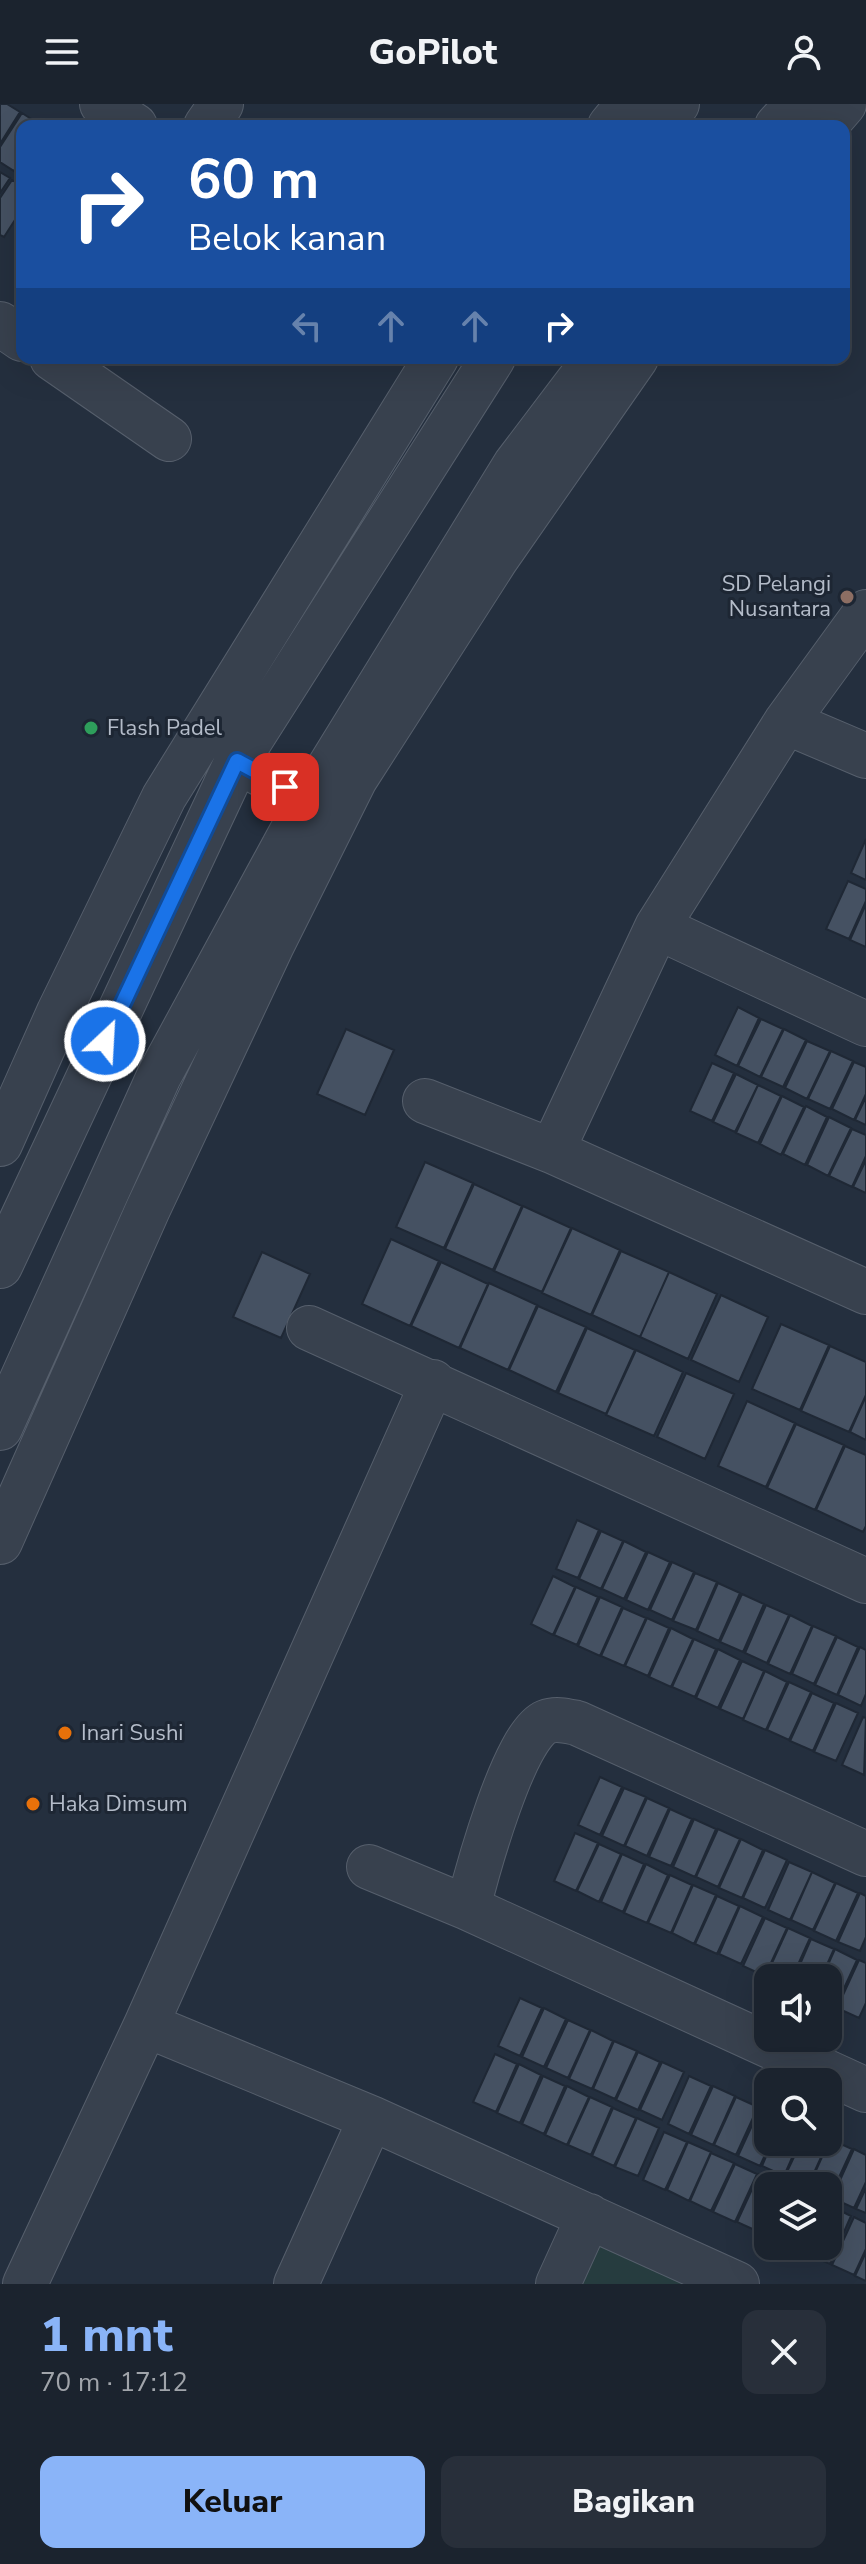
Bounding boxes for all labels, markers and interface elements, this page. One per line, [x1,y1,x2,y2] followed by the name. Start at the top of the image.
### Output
[369,28,497,77] text: GoPilot
[40,30,84,74] icon: menu
[782,30,826,74] icon: person
[188,141,319,218] text: 60 m
[56,152,160,256] icon: right
[188,214,386,263] text: Belok kanan
[285,304,329,348] icon: left
[369,304,413,348] icon: ahead
[453,304,497,348] icon: ahead
[537,304,581,348] icon: right
[722,569,831,624] place label: SD Pelangi Nusantara
[838,588,856,606] marker: SD Pelangi Nusantara
[107,713,223,743] place label: Flash Padel
[82,719,100,737] marker: Flash Padel
[251,753,319,821] pin
[263,765,307,809] icon: arrive
[63,999,147,1083] position arrow
[81,1718,183,1748] place label: Inari Sushi
[56,1724,74,1742] marker: Inari Sushi
[49,1789,188,1819] place label: Haka Dimsum
[24,1795,42,1813] marker: Haka Dimsum
[754,1964,842,2260] map controls
[754,1964,842,2052] button: sound
[754,2068,842,2156] button: search
[754,2172,842,2260] button: layers
[40,2302,173,2368] text: 1 mnt
[742,2310,826,2394] button: close
[40,2365,188,2400] text: 70 m · 17:12
[40,2456,425,2548] button: Keluar
[441,2456,826,2548] button: Bagikan

